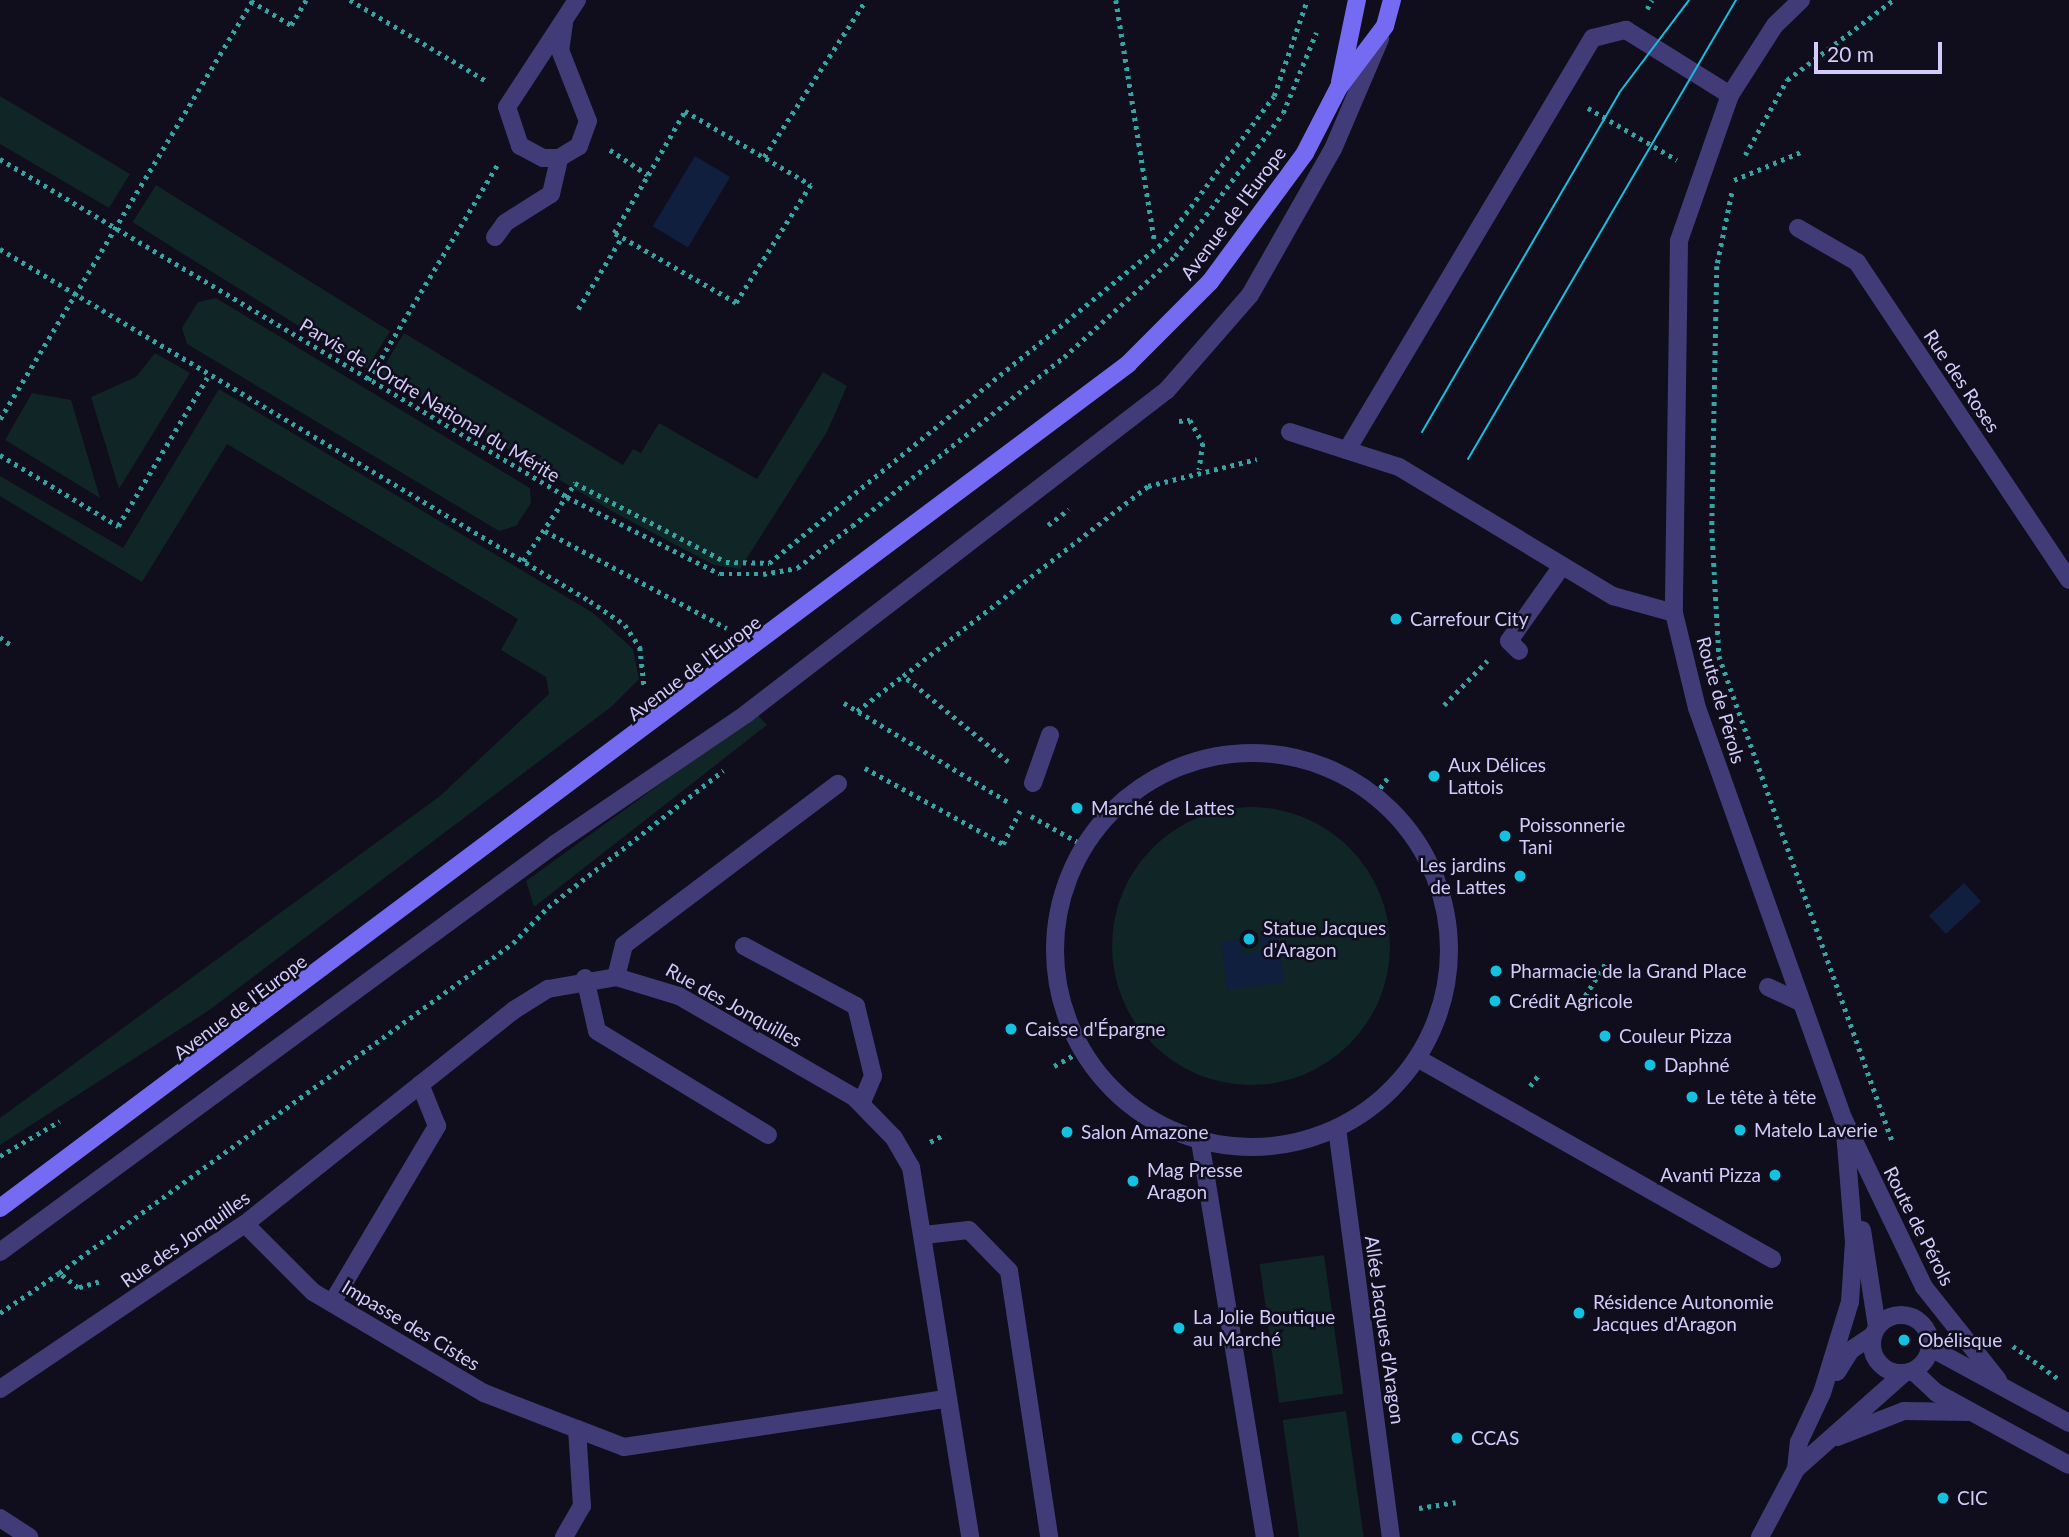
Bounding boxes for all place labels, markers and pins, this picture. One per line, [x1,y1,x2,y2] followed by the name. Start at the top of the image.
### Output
[1410,608,1529,630] place label: Carrefour City
[1388,611,1404,627] marker: Carrefour City
[1448,754,1546,798] place label: Aux Délices Lattois
[1426,768,1442,784] marker: Aux Délices Lattois
[1091,797,1235,819] place label: Marché de Lattes
[1069,800,1085,816] marker: Marché de Lattes
[1519,814,1625,858] place label: Poissonnerie Tani
[1497,828,1513,844] marker: Poissonnerie Tani
[1419,854,1506,898] place label: Les jardins de Lattes
[1512,868,1528,884] marker: Les jardins de Lattes
[1263,917,1387,961] place label: Statue Jacques d'Aragon
[1241,931,1257,947] marker: Statue Jacques d'Aragon
[1510,960,1746,982] place label: Pharmacie de la Grand Place
[1488,963,1504,979] marker: Pharmacie de la Grand Place
[1509,990,1633,1012] place label: Crédit Agricole
[1487,993,1503,1009] marker: Crédit Agricole
[1025,1018,1166,1040] place label: Caisse d'Épargne
[1003,1021,1019,1037] marker: Caisse d'Épargne
[1619,1025,1732,1047] place label: Couleur Pizza
[1597,1028,1613,1044] marker: Couleur Pizza
[1664,1054,1730,1076] place label: Daphné
[1642,1057,1658,1073] marker: Daphné
[1706,1086,1816,1108] place label: Le tête à tête
[1684,1089,1700,1105] marker: Le tête à tête
[1754,1119,1878,1141] place label: Matelo Laverie
[1081,1121,1209,1143] place label: Salon Amazone
[1732,1122,1748,1138] marker: Matelo Laverie
[1059,1124,1075,1140] marker: Salon Amazone
[1147,1159,1243,1203] place label: Mag Presse Aragon
[1660,1164,1761,1186] place label: Avanti Pizza
[1767,1167,1783,1183] marker: Avanti Pizza
[1125,1173,1141,1189] marker: Mag Presse Aragon
[1593,1291,1775,1335] place label: Résidence Autonomie Jacques d'Aragon
[1571,1305,1587,1321] marker: Résidence Autonomie Jacques d'Aragon
[1193,1306,1336,1350] place label: La Jolie Boutique au Marché
[1171,1320,1187,1336] marker: La Jolie Boutique au Marché
[1918,1329,2002,1351] place label: Obélisque
[1896,1332,1912,1348] marker: Obélisque
[1471,1427,1519,1449] place label: CCAS
[1449,1430,1465,1446] marker: CCAS
[1957,1487,1988,1509] place label: CIC
[1935,1490,1951,1506] marker: CIC

